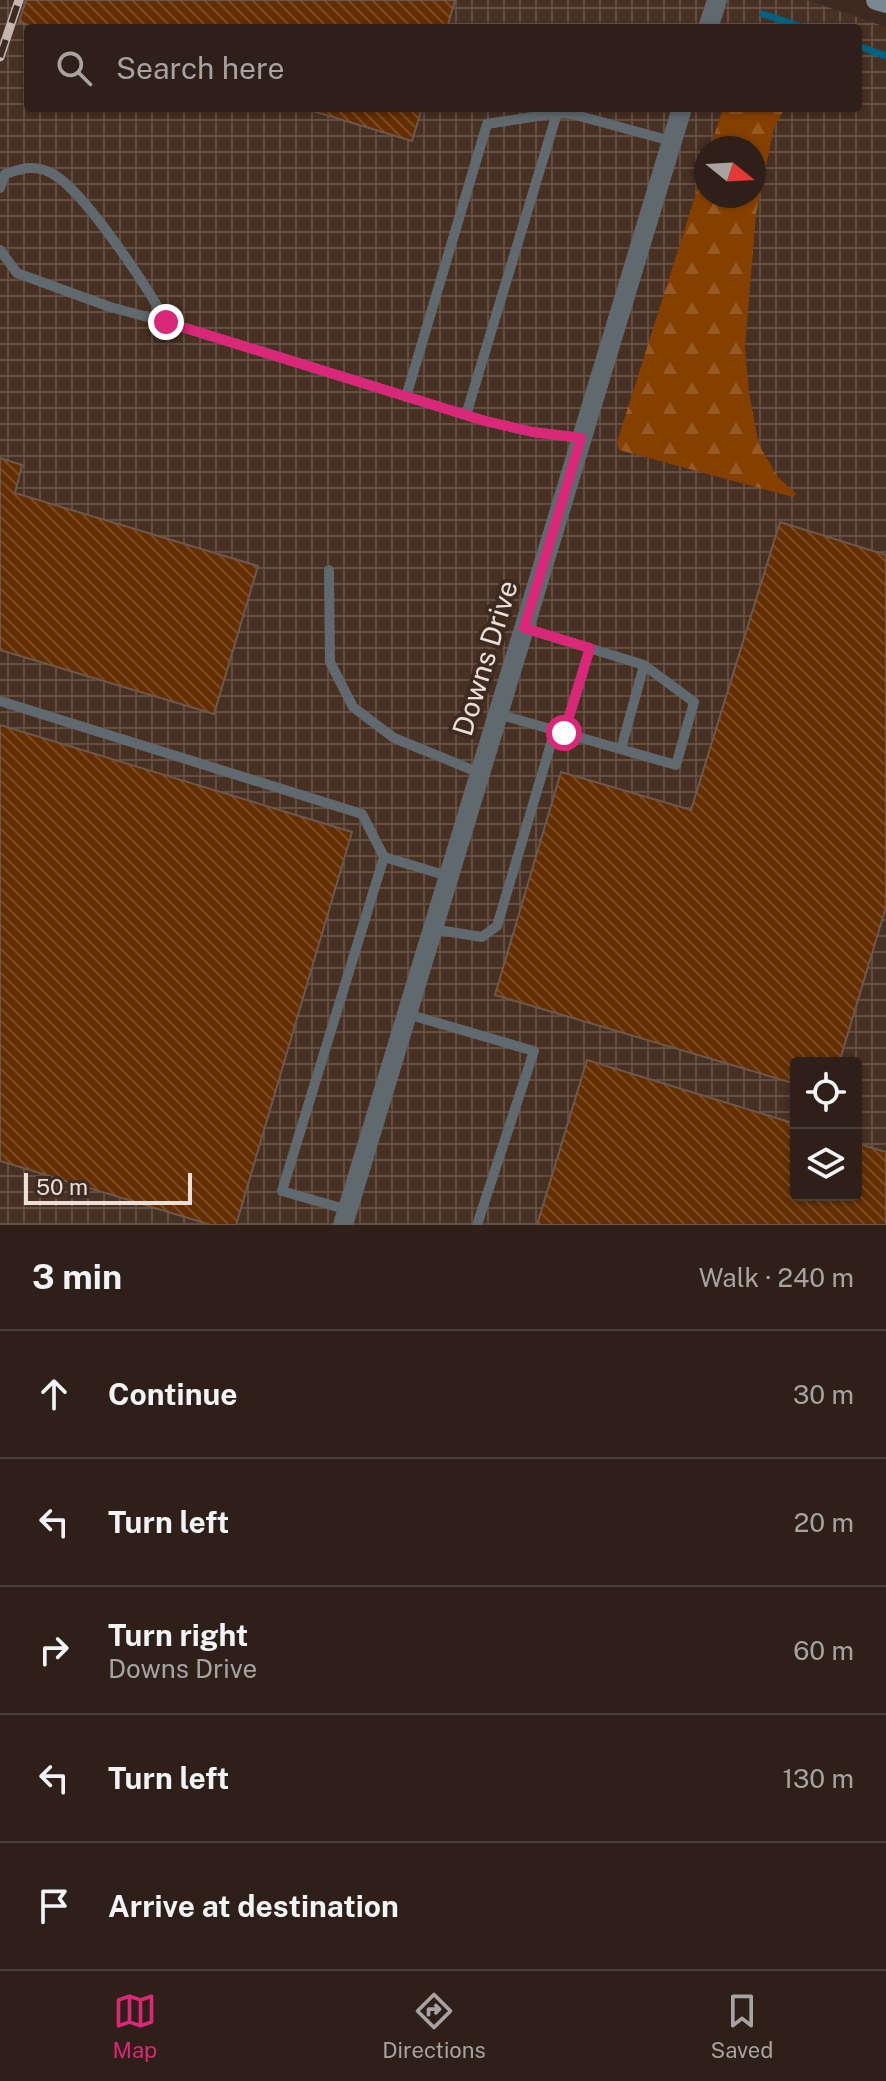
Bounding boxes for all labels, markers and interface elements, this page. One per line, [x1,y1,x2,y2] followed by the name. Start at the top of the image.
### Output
[24,24,862,112] search box
[52,46,96,90] icon: search
[116,50,284,86] text: Search here
[694,136,766,208] north arrow
[148,304,184,340] route end
[445,576,524,740] street label: Downs Drive
[546,715,582,751] route start
[790,1057,862,1201] map controls
[790,1057,862,1129] button: locate
[790,1129,862,1201] button: layers
[24,1169,192,1205] scale bar
[36,1174,88,1200] text: 50 m
[32,1257,122,1297] text: 3 min
[699,1262,854,1293] text: Walk · 240 m
[32,1372,76,1416] icon: ahead
[108,1376,238,1412] text: Continue
[793,1379,854,1410] text: 30 m
[32,1500,76,1544] icon: left
[108,1504,229,1540] text: Turn left
[794,1507,854,1538] text: 20 m
[108,1617,248,1653] text: Turn right
[32,1628,76,1672] icon: right
[793,1635,854,1666] text: 60 m
[108,1653,257,1684] text: Downs Drive
[32,1756,76,1800] icon: left
[108,1760,229,1796] text: Turn left
[782,1763,854,1794] text: 130 m
[32,1884,76,1928] icon: arrive
[108,1888,399,1924] text: Arrive at destination
[113,1989,157,2063] tab: Map
[382,1989,486,2063] tab: Directions
[711,1989,773,2063] tab: Saved

